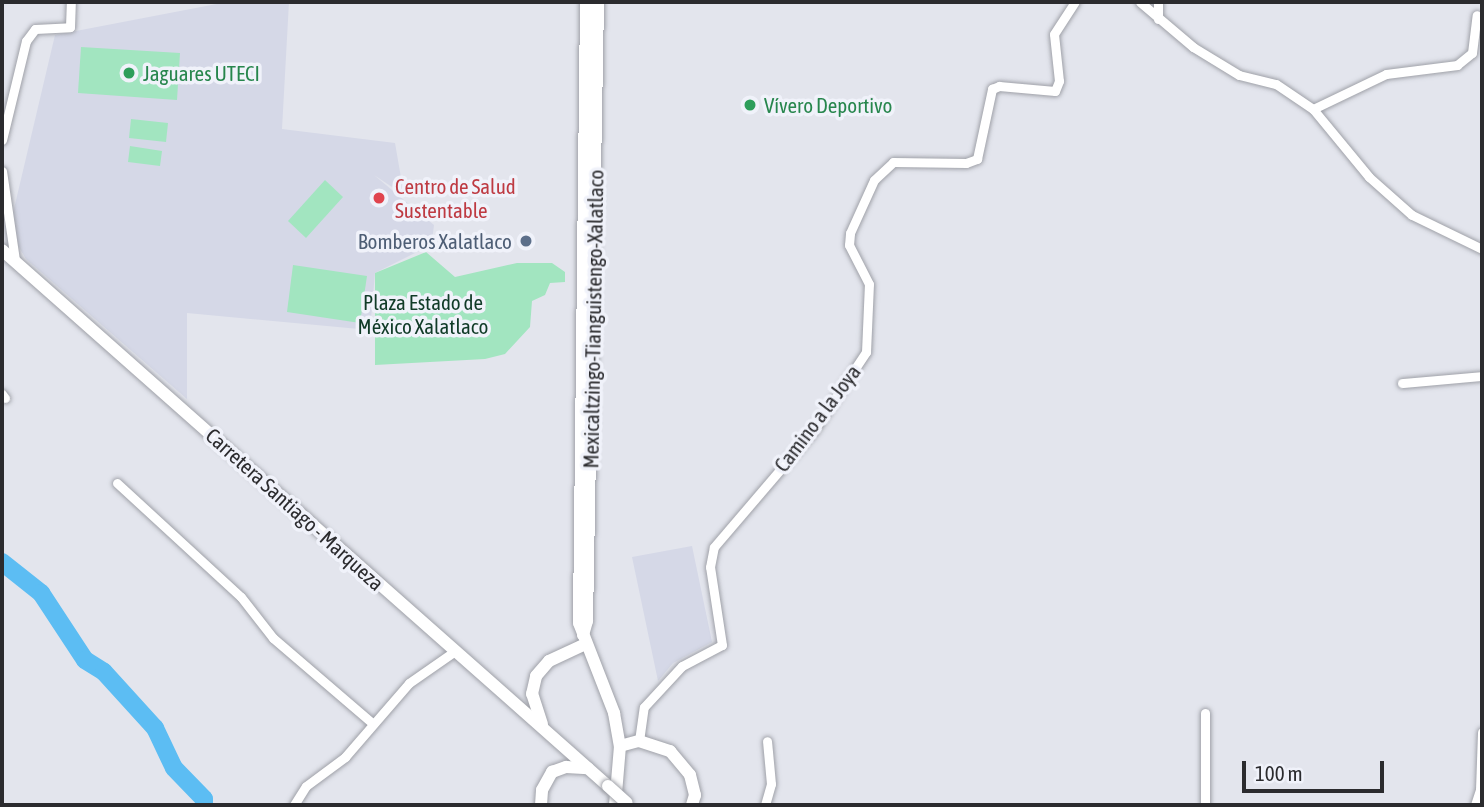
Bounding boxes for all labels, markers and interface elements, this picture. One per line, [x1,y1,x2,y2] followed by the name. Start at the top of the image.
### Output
[143,60,260,86] place label: Jaguares UTECI
[121,65,137,81] marker: Jaguares UTECI
[764,92,892,118] place label: Vívero Deportivo
[742,97,758,113] marker: Vívero Deportivo
[578,169,608,469] street label: Mexicaltzingo-Tianguistengo-Xalatlaco
[395,173,516,223] place label: Centro de Salud Sustentable
[369,188,389,208] marker: Centro de Salud Sustentable
[358,228,512,254] place label: Bomberos Xalatlaco
[518,233,534,249] marker: Bomberos Xalatlaco
[358,289,488,339] park label: Plaza Estado de México Xalatlaco
[769,359,865,477] street label: Camino a la Joya
[201,422,389,596] street label: Carretera Santiago - Marqueza
[1246,748,1388,792] scale bar
[1255,761,1303,785] text: 100 m

